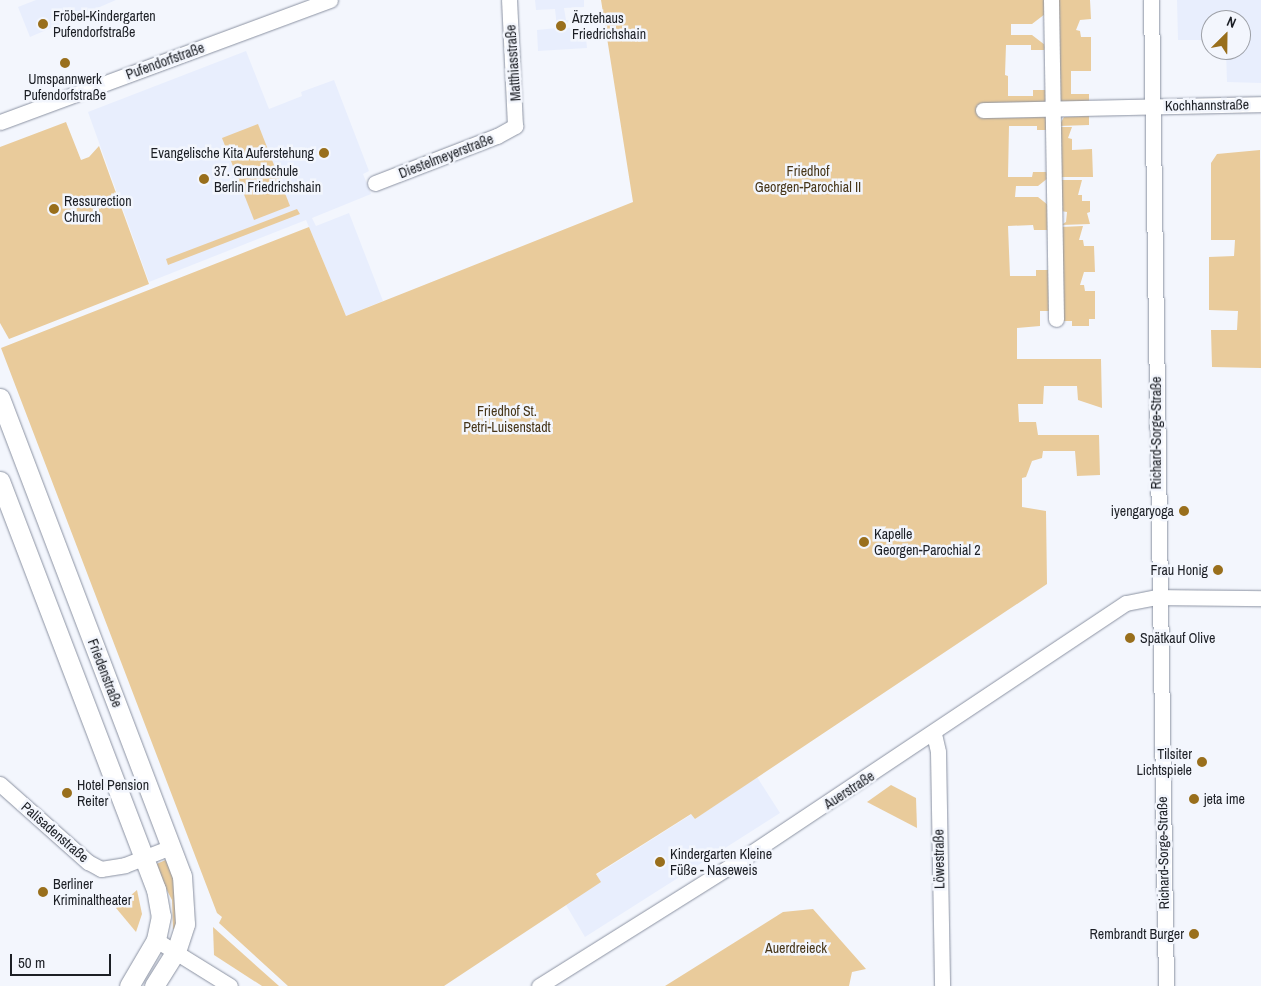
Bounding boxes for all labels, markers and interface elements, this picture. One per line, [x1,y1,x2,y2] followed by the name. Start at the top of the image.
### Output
[53,8,156,40] place label: Fröbel-Kindergarten Pufendorfstraße
[572,10,646,42] place label: Ärztehaus Friedrichshain
[1201,10,1251,60] north arrow
[1224,12,1239,32] text: N
[37,18,49,30] marker: Fröbel-Kindergarten Pufendorfstraße
[554,19,568,33] marker: Ärztehaus Friedrichshain
[502,24,524,102] street label: Matthiasstraße
[123,39,207,83] street label: Pufendorfstraße
[59,57,71,69] marker: Umspannwerk Pufendorfstraße
[24,71,106,104] place label: Umspannwerk Pufendorfstraße
[1165,96,1249,114] street label: Kochhannstraße
[396,130,496,182] street label: Diestelmeyerstraße
[150,145,314,161] place label: Evangelische Kita Auferstehung
[318,147,330,159] marker: Evangelische Kita Auferstehung
[214,163,321,196] place label: 37. Grundschule Berlin Friedrichshain
[755,163,861,196] park label: Friedhof Georgen-Parochial II
[198,173,210,185] marker: 37. Grundschule Berlin Friedrichshain
[64,193,132,226] place label: Ressurection Church
[48,203,60,215] marker: Ressurection Church
[1148,377,1164,489] street label: Richard-Sorge-Straße
[463,403,551,436] park label: Friedhof St. Petri-Luisenstadt
[1111,503,1174,519] place label: iyengaryoga
[1178,505,1190,517] marker: iyengaryoga
[874,526,981,558] place label: Kapelle Georgen-Parochial 2
[858,536,870,548] marker: Kapelle Georgen-Parochial 2
[1151,562,1208,578] place label: Frau Honig
[1212,564,1224,576] marker: Frau Honig
[1140,630,1215,646] place label: Spätkauf Olive
[1124,632,1136,644] marker: Spätkauf Olive
[84,636,126,710] street label: Friedenstraße
[1136,746,1192,779] place label: Tilsiter Lichtspiele
[1196,756,1208,768] marker: Tilsiter Lichtspiele
[821,767,877,813] street label: Auerstraße
[77,777,149,810] place label: Hotel Pension Reiter
[61,787,73,799] marker: Hotel Pension Reiter
[1204,791,1245,807] place label: jeta ime
[1188,793,1200,805] marker: jeta ime
[1154,796,1172,910] street label: Richard-Sorge-Straße
[18,798,92,866] street label: Palisadenstraße
[930,829,948,889] street label: Löwestraße
[670,846,772,879] place label: Kindergarten Kleine Füße - Naseweis
[654,856,666,868] marker: Kindergarten Kleine Füße - Naseweis
[53,876,131,909] place label: Berliner Kriminaltheater
[37,886,49,898] marker: Berliner Kriminaltheater
[1090,926,1184,942] place label: Rembrandt Burger
[1188,928,1200,940] marker: Rembrandt Burger
[765,940,827,956] park label: Auerdreieck
[12,944,114,976] scale bar
[18,952,45,973] text: 50 m

